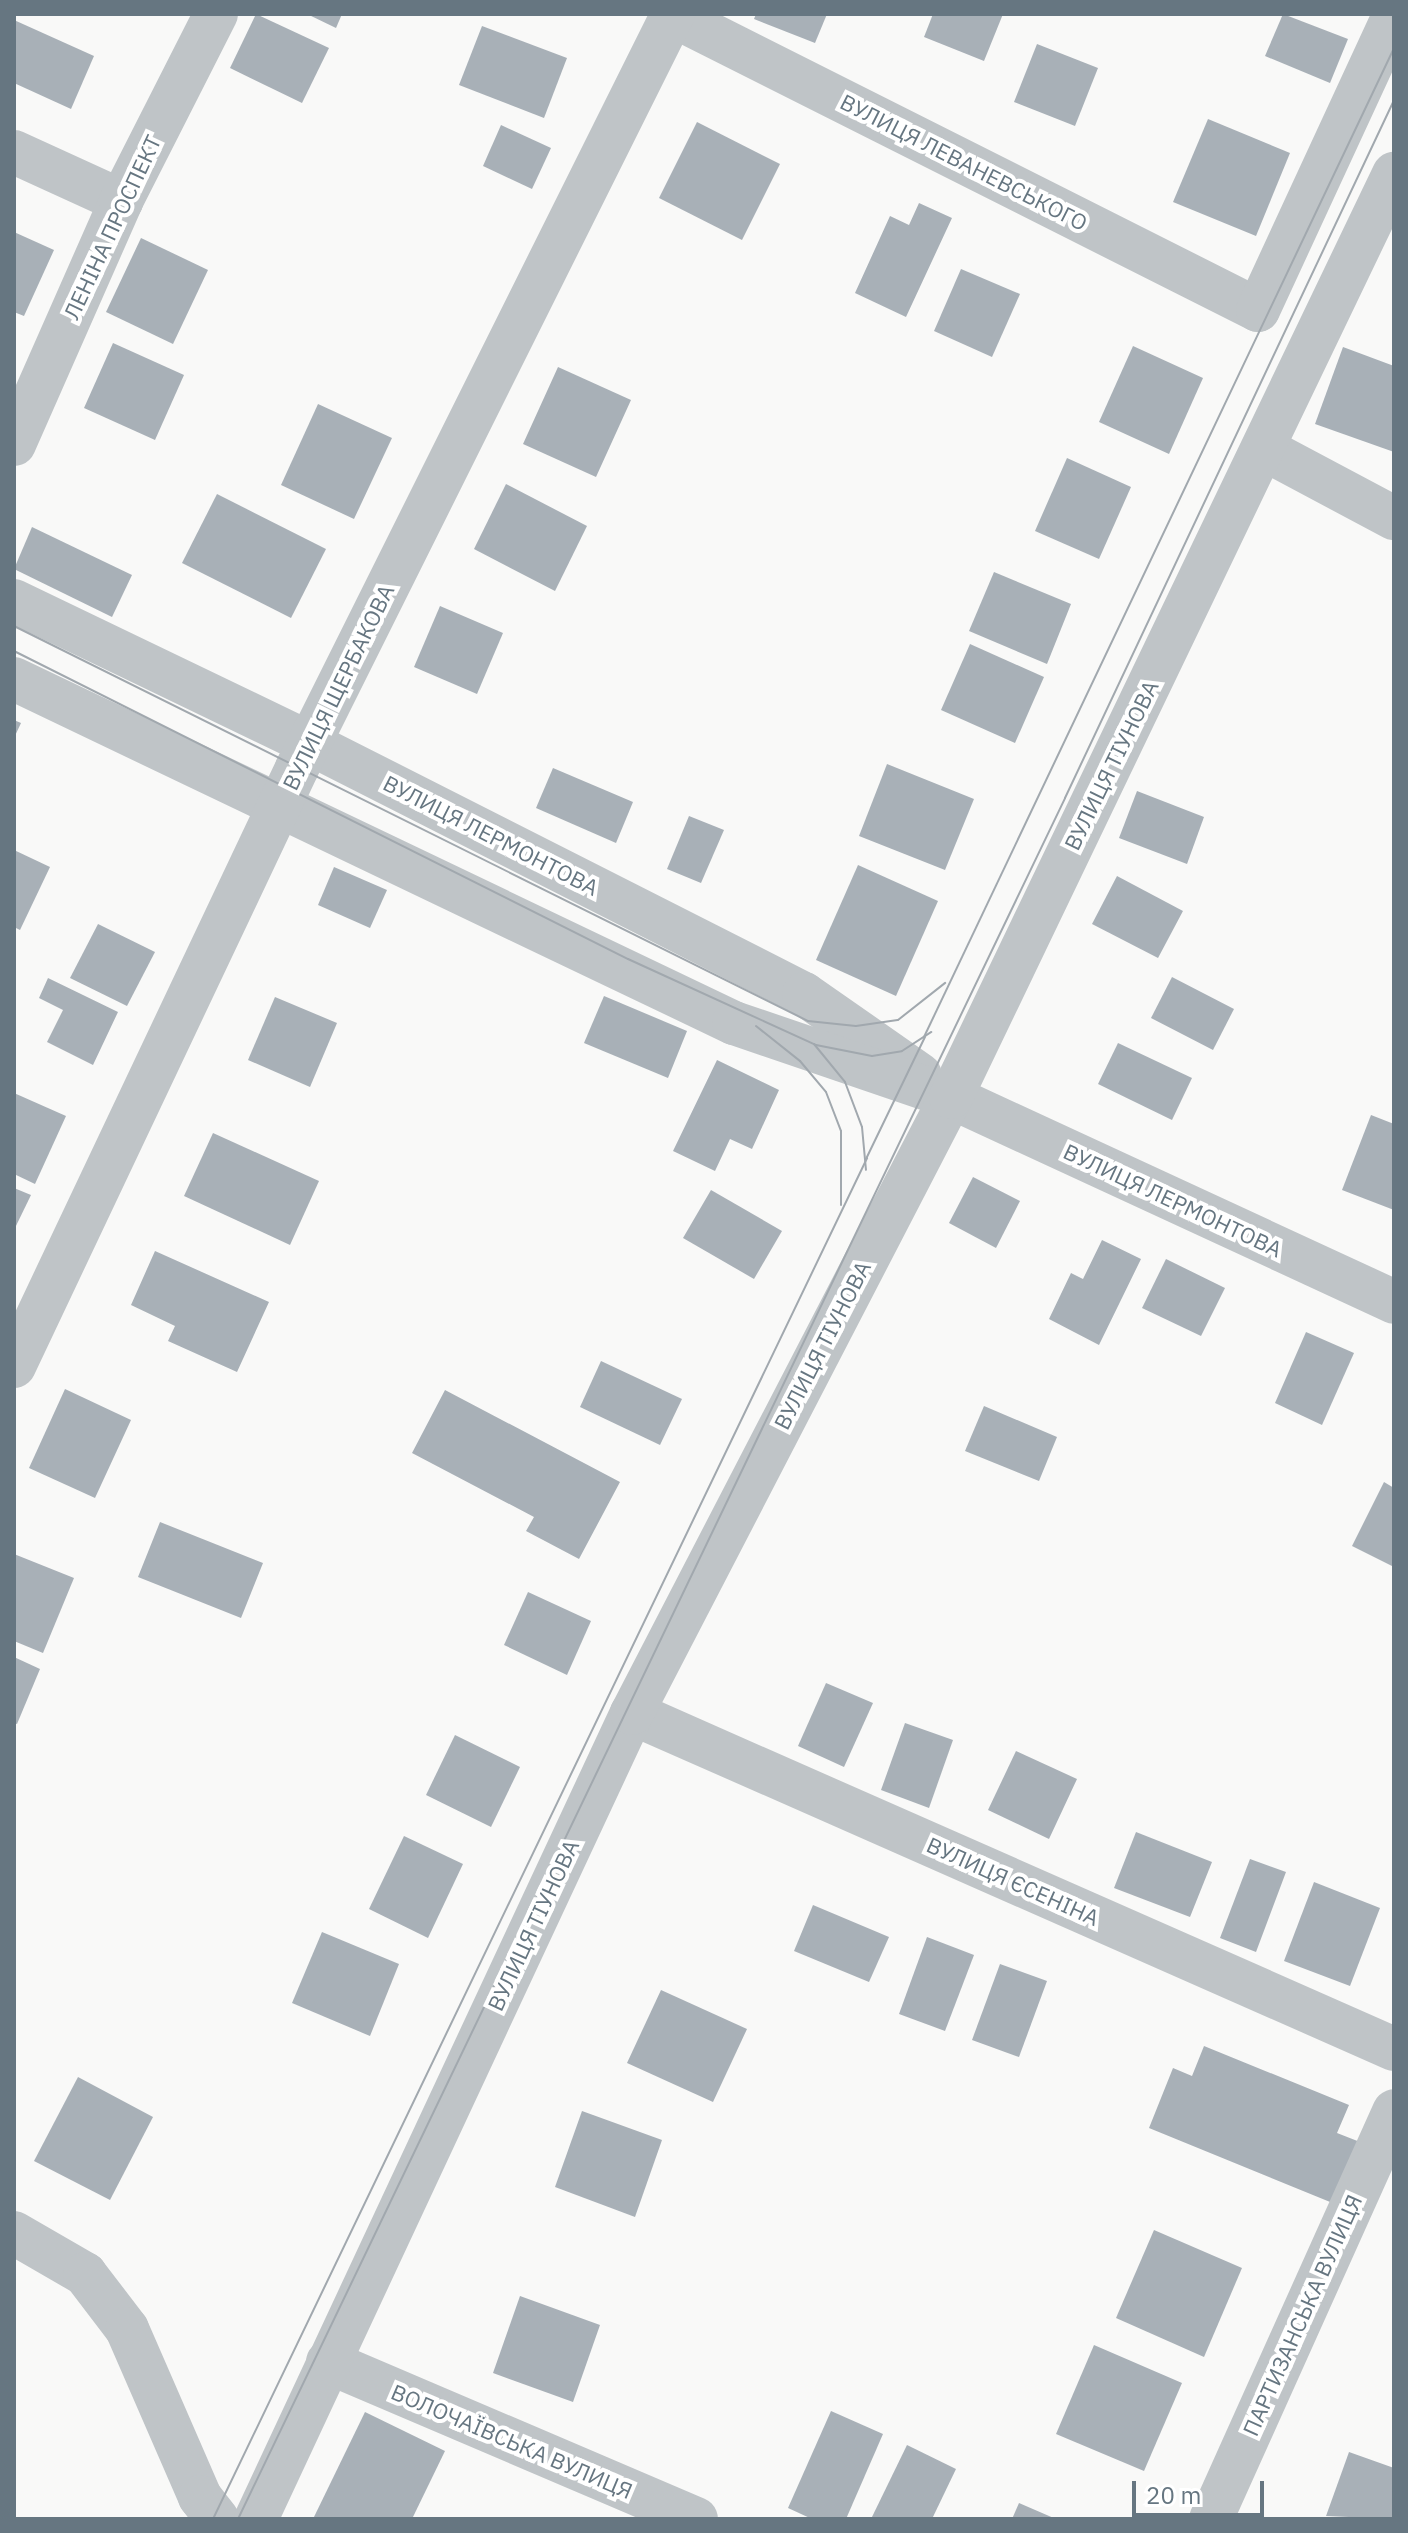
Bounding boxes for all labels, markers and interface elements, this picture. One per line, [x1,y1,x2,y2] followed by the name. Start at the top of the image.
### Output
[836,88,1092,236] street label: ВУЛИЦЯ ЛЕВАНЕВСЬКОГО
[58,131,166,323] street label: ЛЕНІНА ПРОСПЕКТ
[277,580,399,794] street label: ВУЛИЦЯ ЩЕРБАКОВА
[1058,676,1164,854] street label: ВУЛИЦЯ ТІУНОВА
[379,769,603,901] street label: ВУЛИЦЯ ЛЕРМОНТОВА
[1060,1138,1286,1262] street label: ВУЛИЦЯ ЛЕРМОНТОВА
[768,1256,876,1434] street label: ВУЛИЦЯ ТІУНОВА
[923,1831,1103,1931] street label: ВУЛИЦЯ ЄСЕНІНА
[482,1835,584,2015] street label: ВУЛИЦЯ ТІУНОВА
[1237,2190,1367,2440] street label: ПАРТИЗАНСЬКА ВУЛИЦЯ
[387,2378,637,2504] street label: ВОЛОЧАЇВСЬКА ВУЛИЦЯ
[1136,2465,1268,2515] scale bar
[1146,2479,1201,2511] text: 20 m

